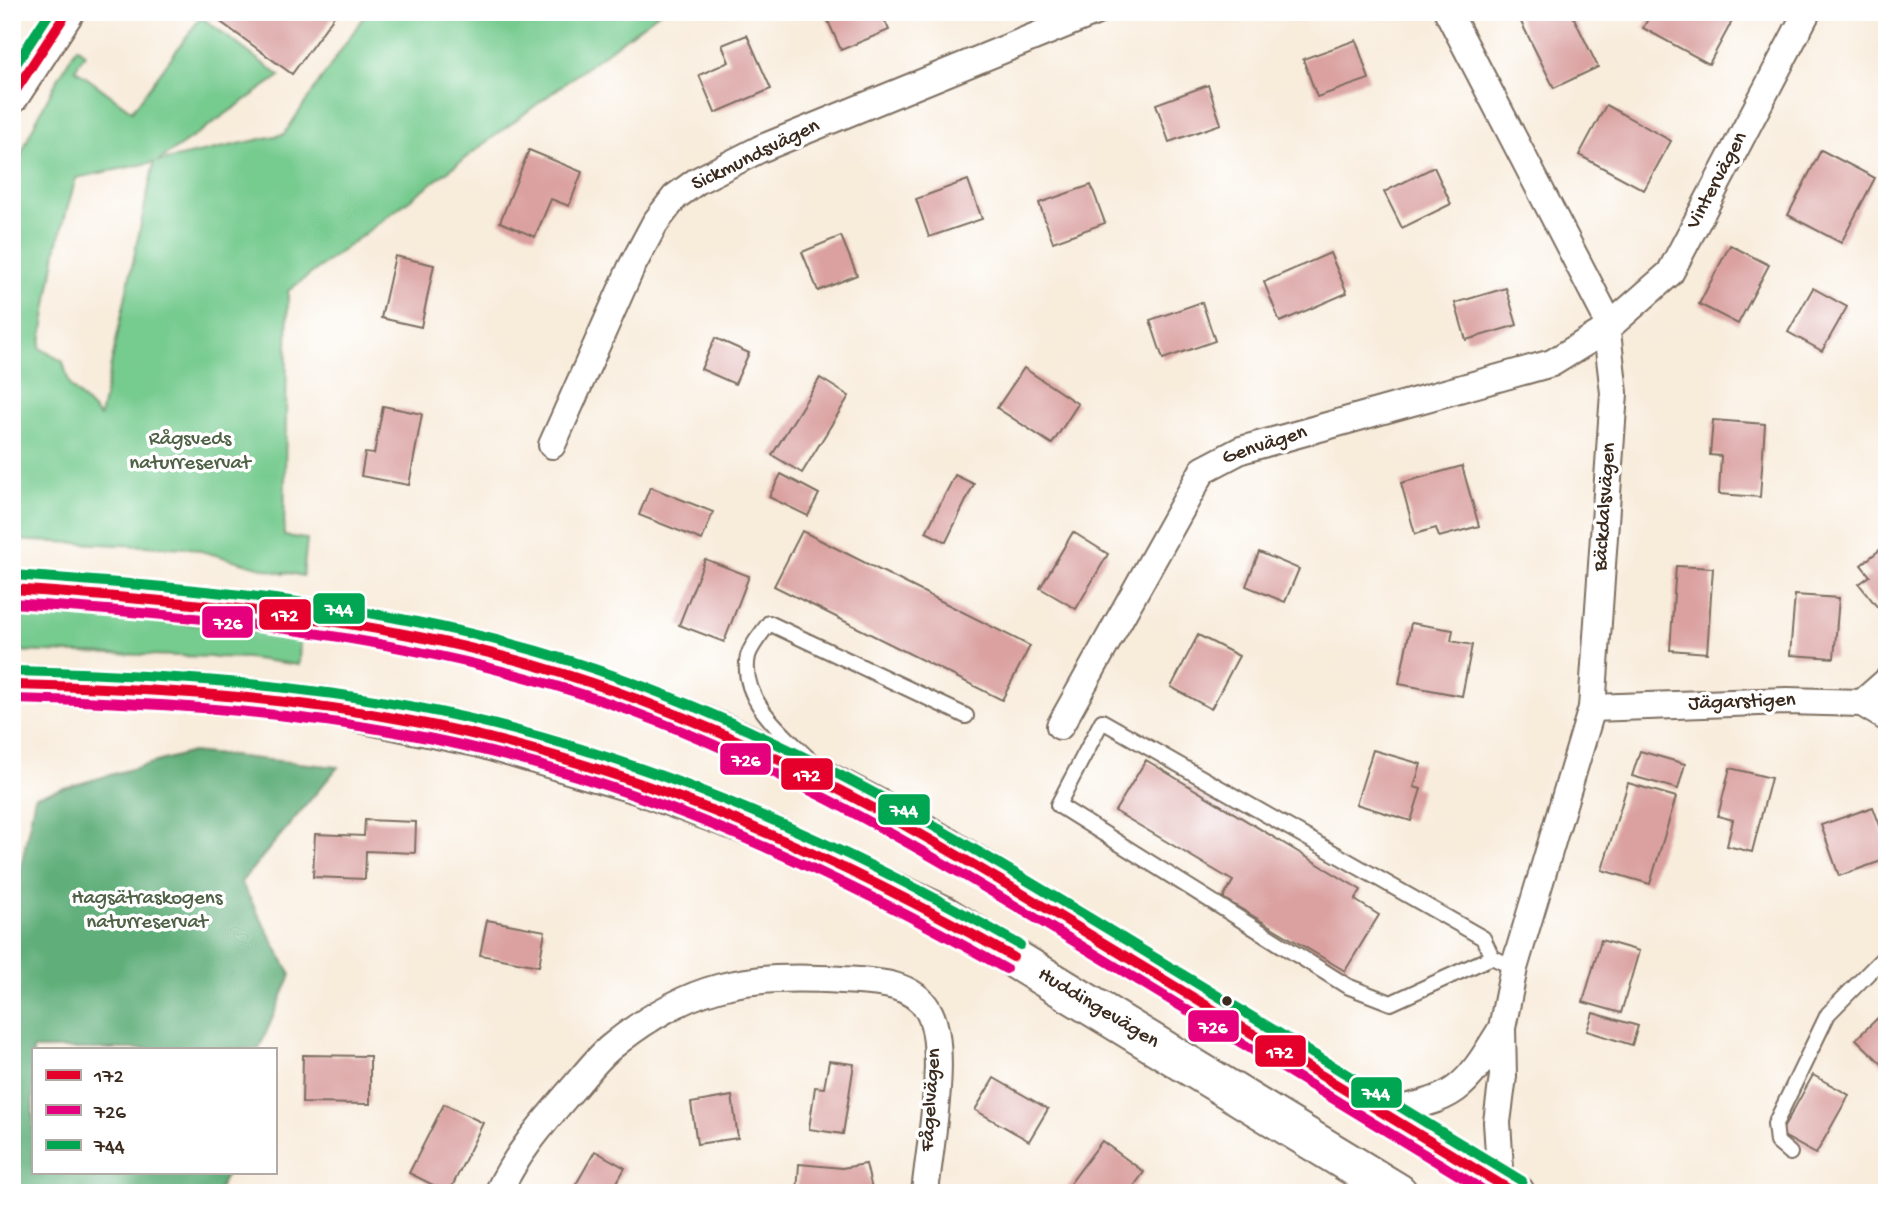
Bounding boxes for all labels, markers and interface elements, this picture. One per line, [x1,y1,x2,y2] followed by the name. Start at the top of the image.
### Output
[688,114,824,198] street label: Sickmundsvägen
[1681,128,1754,235] street label: Vintervägen
[1219,421,1311,471] street label: Genvägen
[129,428,253,477] park label: Rågsveds naturreservat
[1589,442,1623,573] street label: Bäckdalsvägen
[312,592,366,625] line badge: 744
[258,598,312,631] line badge: 172
[324,600,354,623] text: 744
[201,605,254,639] line badge: 726
[271,606,299,629] text: 172
[213,614,243,637] text: 726
[1688,689,1796,717] street label: Jägarstigen
[719,742,772,776] line badge: 726
[731,751,761,774] text: 726
[780,757,834,791] line badge: 172
[793,766,821,789] text: 172
[877,793,931,826] line badge: 744
[889,801,919,824] text: 744
[71,887,224,936] park label: Hagsätraskogens naturreservat
[1033,963,1163,1055] street label: Huddingevägen
[1220,994,1234,1008] unlabelled marker
[1187,1009,1240,1043] line badge: 726
[1198,1018,1228,1041] text: 726
[1254,1034,1307,1068] line badge: 172
[1266,1043,1294,1066] text: 172
[916,1047,948,1154] street label: Fågelvägen
[32,1048,276,1174] legend
[93,1066,124,1091] text: 172
[1350,1076,1403,1109] line badge: 744
[1361,1084,1391,1107] text: 744
[93,1102,126,1127] text: 726
[93,1136,125,1161] text: 744

